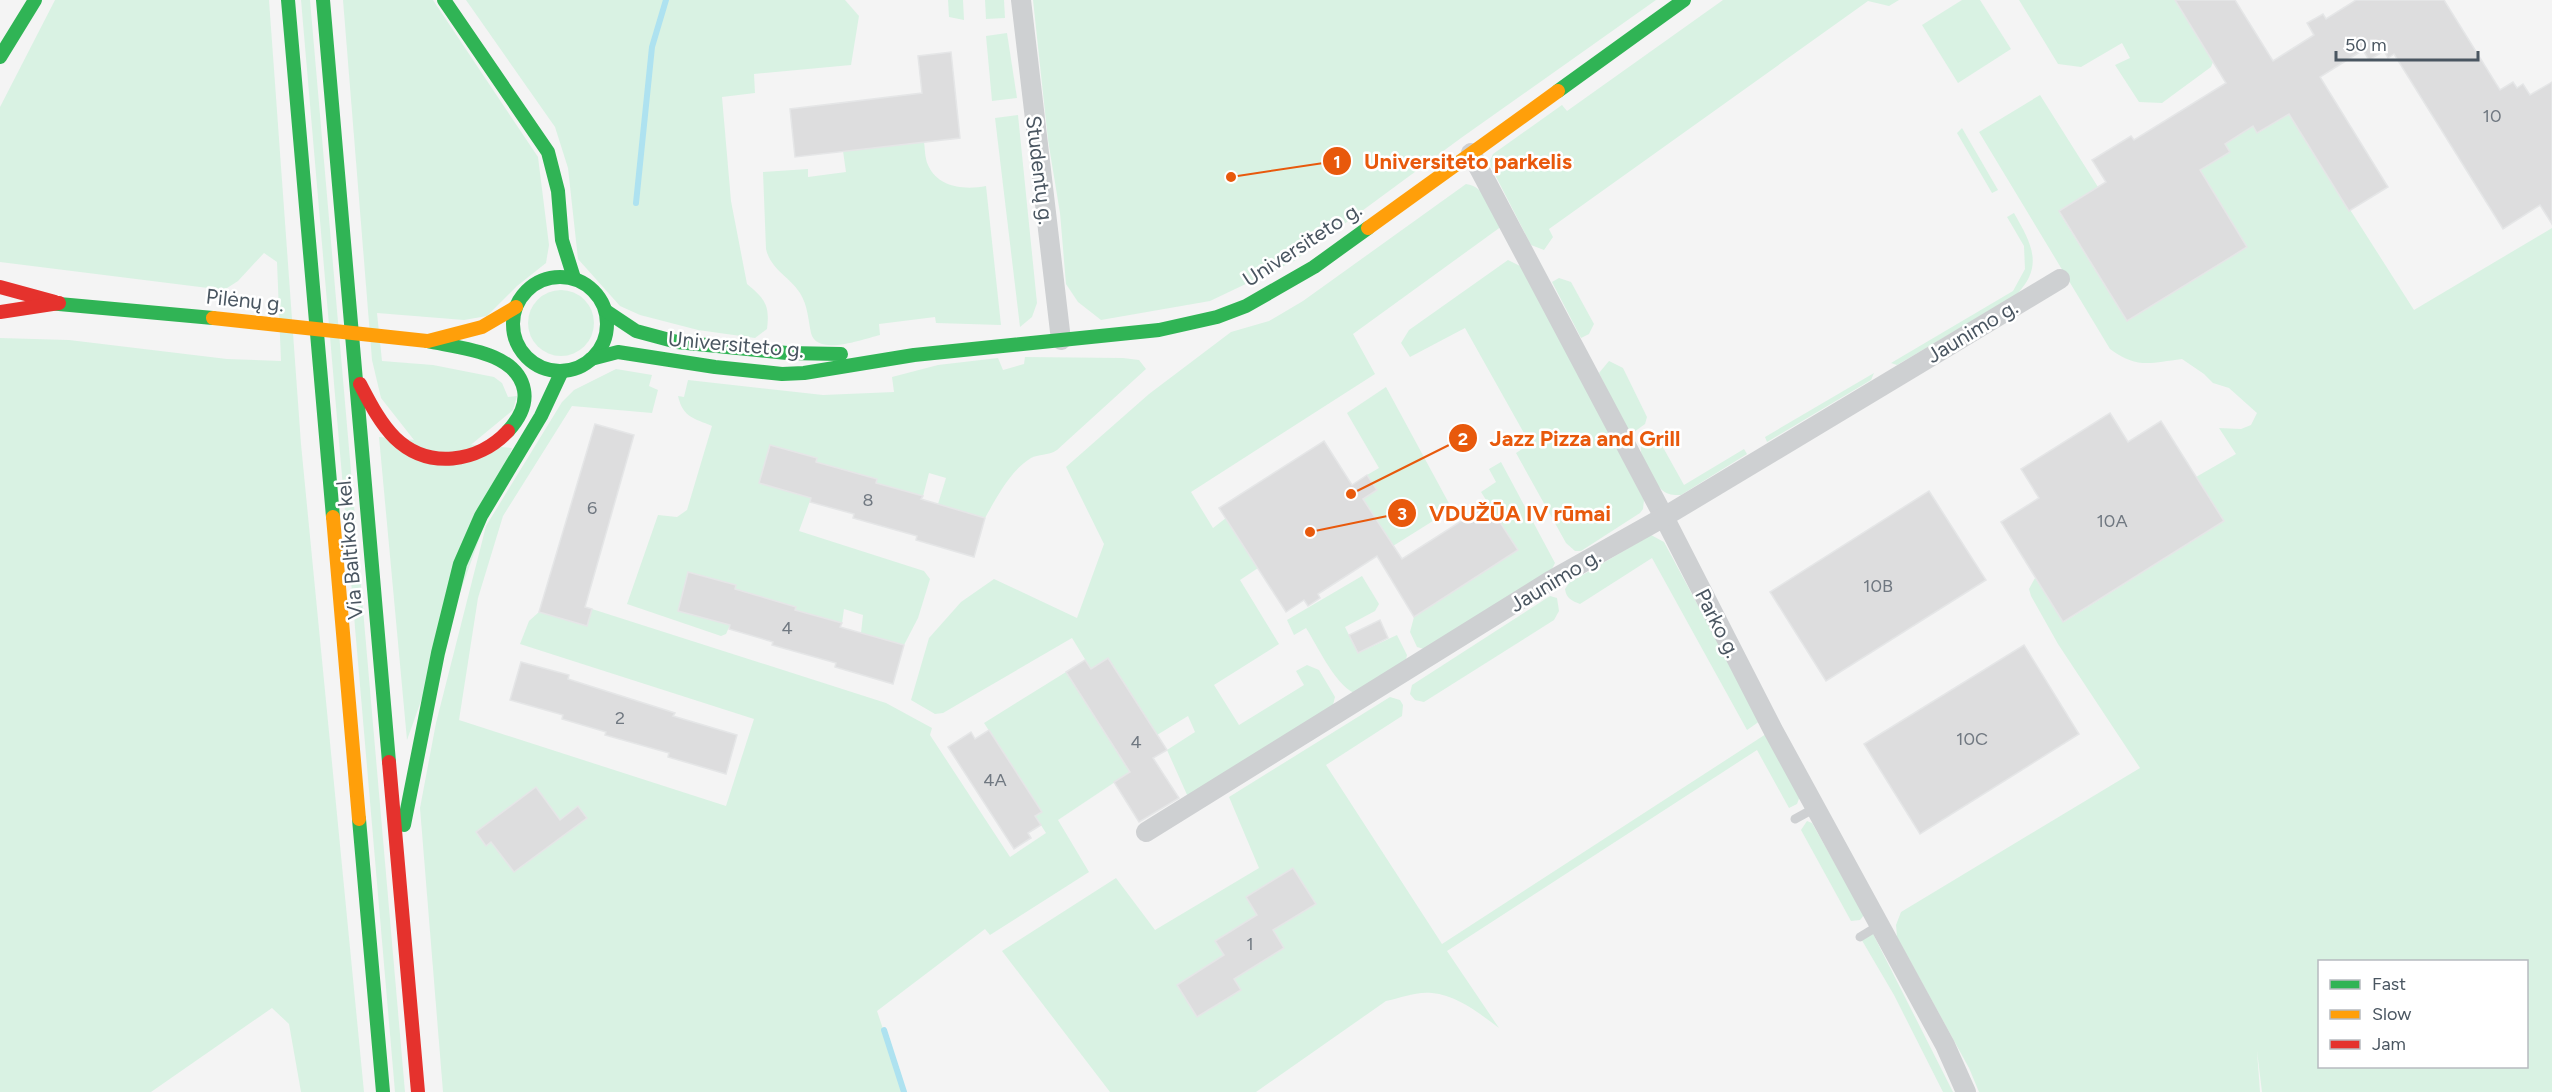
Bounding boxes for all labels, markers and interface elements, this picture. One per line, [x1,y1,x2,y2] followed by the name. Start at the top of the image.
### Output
[2336,24,2478,62] scale bar
[2345,34,2387,56] text: 50 m
[2483,105,2501,127] house number: 10
[1021,114,1059,226] street label: Studentų g.
[1322,141,1584,181] callout: Universiteto parkelis
[1364,148,1572,175] text: Universiteto parkelis
[1333,151,1341,173] text: 1
[1238,196,1366,292] street label: Universiteto g.
[205,283,285,317] street label: Pilėnų g.
[1922,294,2022,368] street label: Jaunimo g.
[667,326,805,362] street label: Universiteto g.
[1448,418,1693,458] callout: Jazz Pizza and Grill
[1490,425,1680,452] text: Jazz Pizza and Grill
[1458,428,1468,450] text: 2
[330,475,368,621] street label: Via Baltikos kel.
[862,489,874,511] house number: 8
[1387,493,1623,533] callout: VDUŽŪA IV rūmai
[587,497,597,519] house number: 6
[1429,500,1611,527] text: VDUŽŪA IV rūmai
[1397,503,1407,525] text: 3
[2096,510,2128,532] house number: 10A
[1505,543,1605,617] street label: Jaunimo g.
[1863,575,1893,597] house number: 10B
[1690,584,1746,662] street label: Parko g.
[781,617,793,639] house number: 4
[615,707,625,729] house number: 2
[1956,728,1988,750] house number: 10C
[1130,731,1142,753] house number: 4
[983,769,1007,791] house number: 4A
[1246,933,1254,955] house number: 1
[2318,960,2528,1068] legend
[2372,973,2406,995] text: Fast
[2372,1003,2411,1025] text: Slow
[2372,1033,2406,1055] text: Jam

